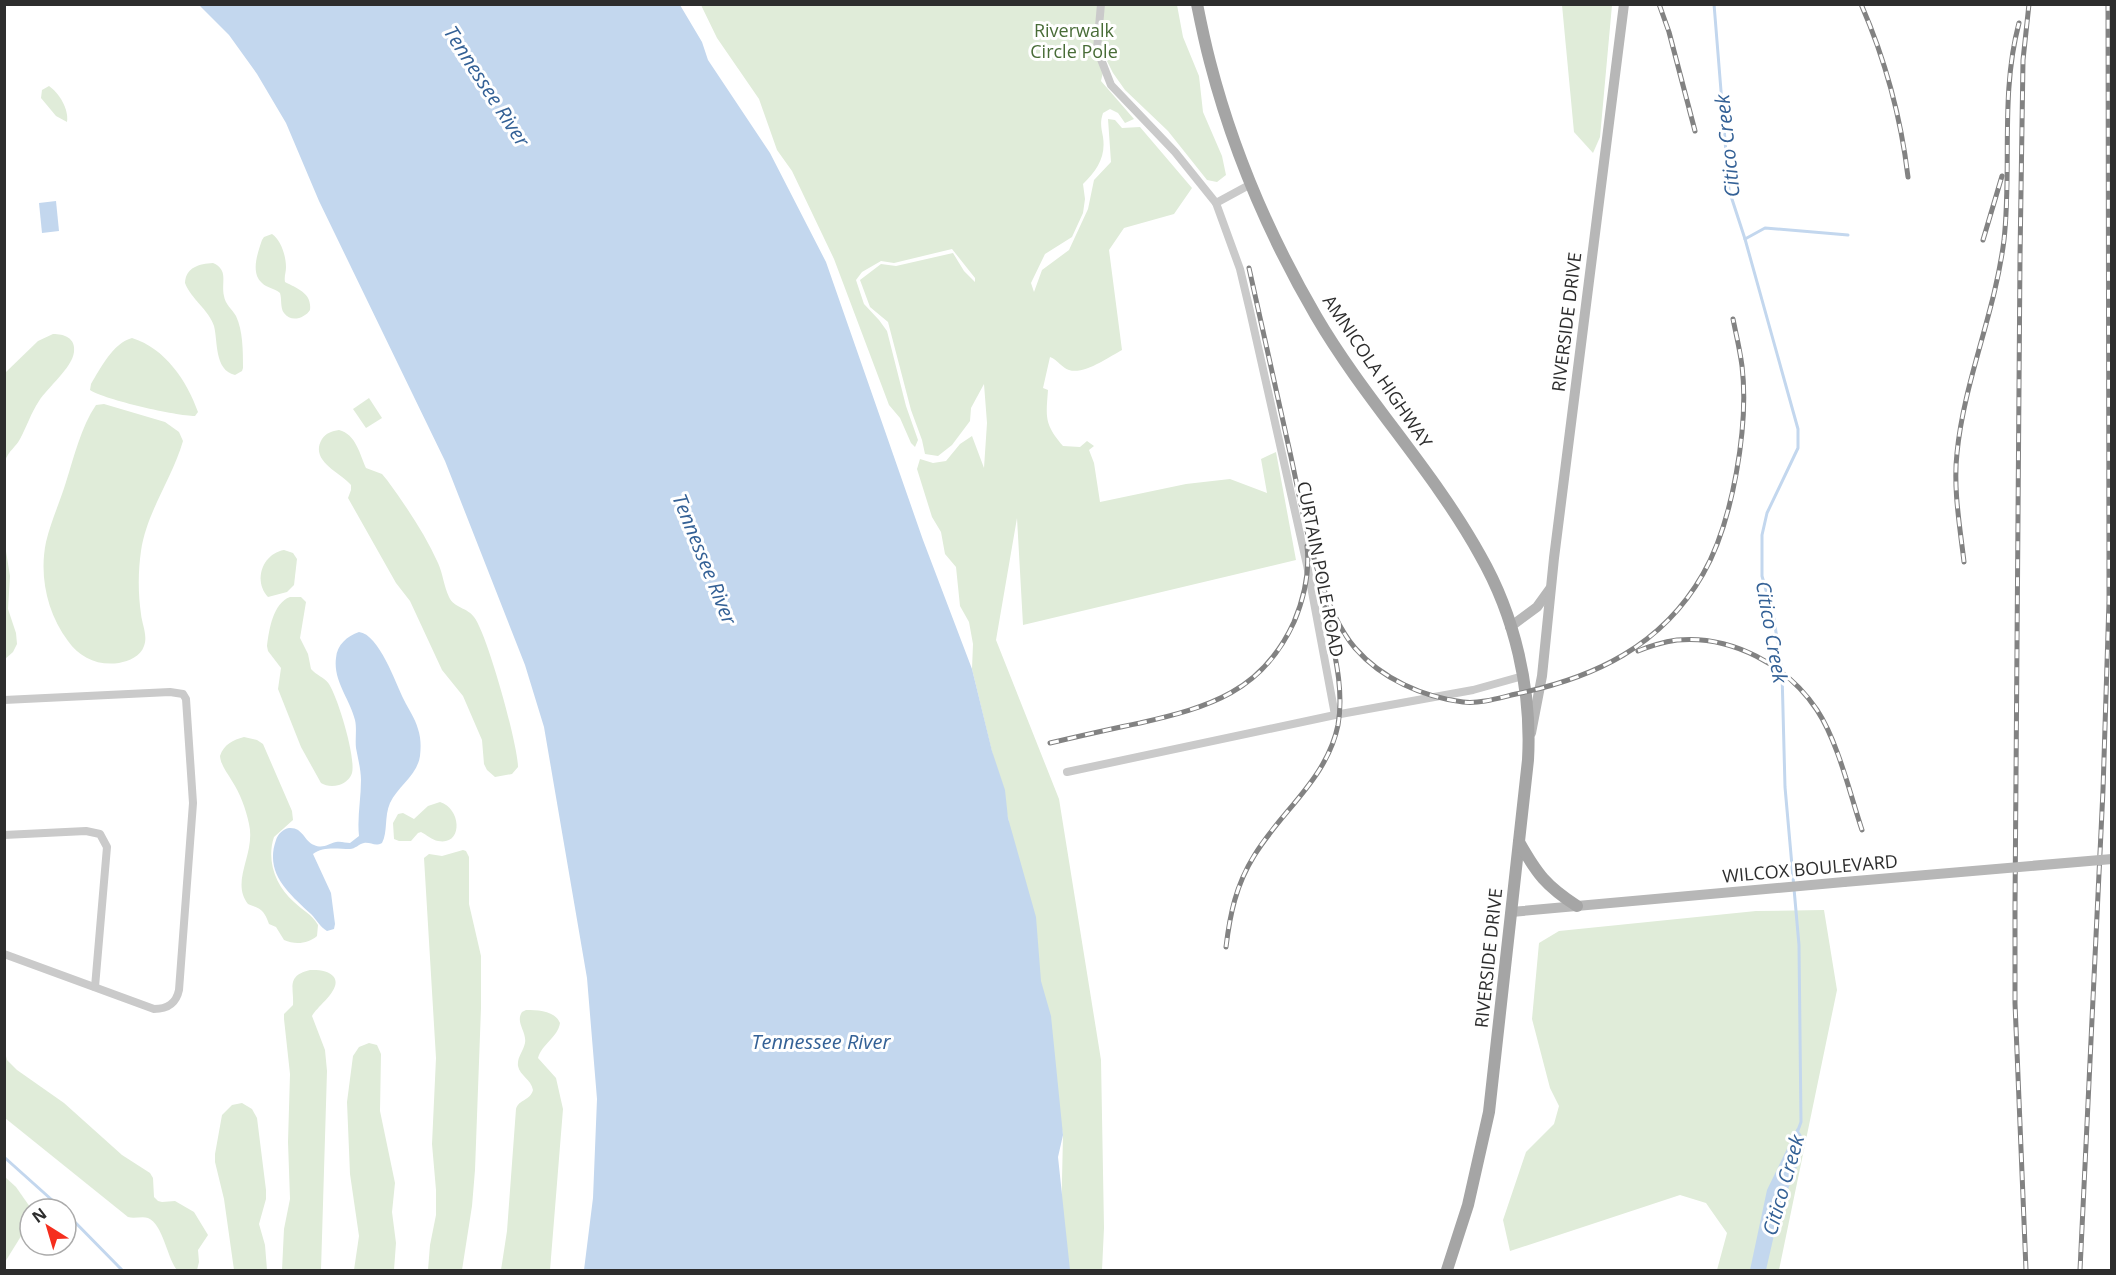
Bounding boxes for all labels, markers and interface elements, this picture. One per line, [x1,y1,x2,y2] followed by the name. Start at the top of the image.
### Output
[1030,18,1118,63] park label: Riverwalk Circle Pole
[438,20,537,153] water label: Tennessee River
[1708,92,1746,199] water label: Citico Creek
[1546,251,1586,393] street label: RIVERSIDE DRIVE
[1318,290,1439,453] street label: AMNICOLA HIGHWAY
[1292,479,1350,659] street label: CURTAIN POLE ROAD
[666,490,744,629] water label: Tennessee River
[1750,579,1794,686] water label: Citico Creek
[1721,848,1899,888] street label: WILCOX BOULEVARD
[1469,887,1507,1029] street label: RIVERSIDE DRIVE
[752,1028,892,1055] water label: Tennessee River
[1756,1130,1811,1238] water label: Citico Creek
[18,1197,78,1257] north arrow
[27,1202,51,1228] text: N

